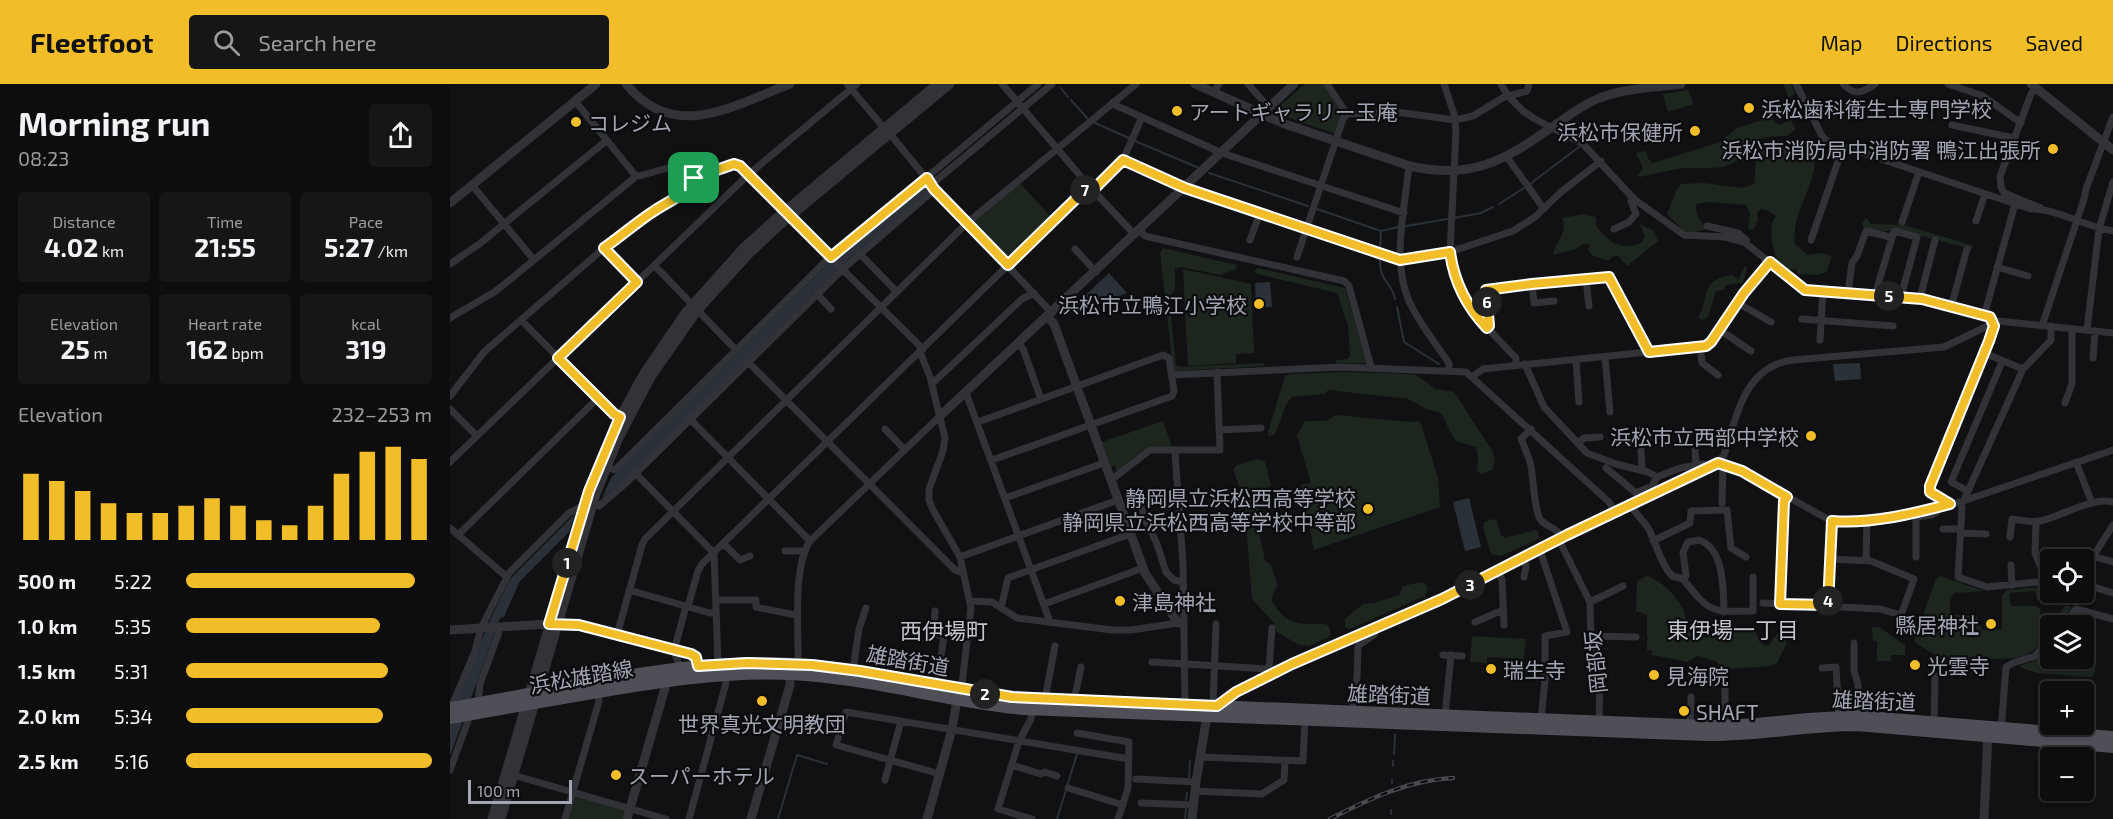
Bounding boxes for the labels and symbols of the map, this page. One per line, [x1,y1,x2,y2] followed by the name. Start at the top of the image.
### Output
[1761,96,1992,121] place label: 浜松歯科衛生士専門学校
[1189,99,1398,124] place label: アートギャラリー玉庵
[1742,101,1756,115] marker: 浜松歯科衛生士専門学校
[1170,104,1184,118] marker: アートギャラリー玉庵
[588,110,672,135] place label: コレジム
[569,115,583,129] marker: コレジム
[1557,119,1683,144] place label: 浜松市保健所
[1688,124,1702,138] marker: 浜松市保健所
[1721,137,2041,162] place label: 浜松市消防局中消防署 鴨江出張所
[2046,142,2060,156] marker: 浜松市消防局中消防署 鴨江出張所
[668,152,719,203] pin
[1070,175,1100,205] pin: 7
[1874,281,1904,311] pin: 5
[1472,287,1502,317] pin: 6
[1058,292,1247,317] place label: 浜松市立鴨江小学校
[1252,297,1266,311] marker: 浜松市立鴨江小学校
[1610,424,1799,449] place label: 浜松市立西部中学校
[1804,429,1818,443] marker: 浜松市立西部中学校
[1062,485,1356,534] place label: 静岡県立浜松西高等学校 静岡県立浜松西高等学校中等部
[1361,502,1375,516] marker: 静岡県立浜松西高等学校 静岡県立浜松西高等学校中等部
[552,548,582,578] pin: 1
[1455,570,1485,600] pin: 3
[1813,586,1843,616] pin: 4
[1132,589,1216,614] place label: 津島神社
[1113,594,1127,608] marker: 津島神社
[1895,612,1979,637] place label: 縣居神社
[1667,616,1799,642] district label: 東伊場一丁目
[900,617,988,643] district label: 西伊場町
[1984,617,1998,631] marker: 縣居神社
[1579,629,1611,695] street label: 岡部坂
[864,640,952,680] street label: 雄踏街道
[1927,653,1990,678] place label: 光雲寺
[527,655,635,697] street label: 浜松雄踏線
[1503,657,1566,682] place label: 瑞生寺
[1908,658,1922,672] marker: 光雲寺
[1484,662,1498,676] marker: 瑞生寺
[1666,663,1729,688] place label: 見海院
[1647,668,1661,682] marker: 見海院
[970,679,1000,709] pin: 2
[1347,680,1431,708] street label: 雄踏街道
[1832,686,1916,714] street label: 雄踏街道
[755,694,769,708] marker: 世界真光文明教団
[1696,699,1758,724] place label: SHAFT
[1677,704,1691,718] marker: SHAFT
[678,711,846,736] place label: 世界真光文明教団
[628,763,775,788] place label: スーパーホテル
[609,768,623,782] marker: スーパーホテル
[468,777,572,804] scale bar

